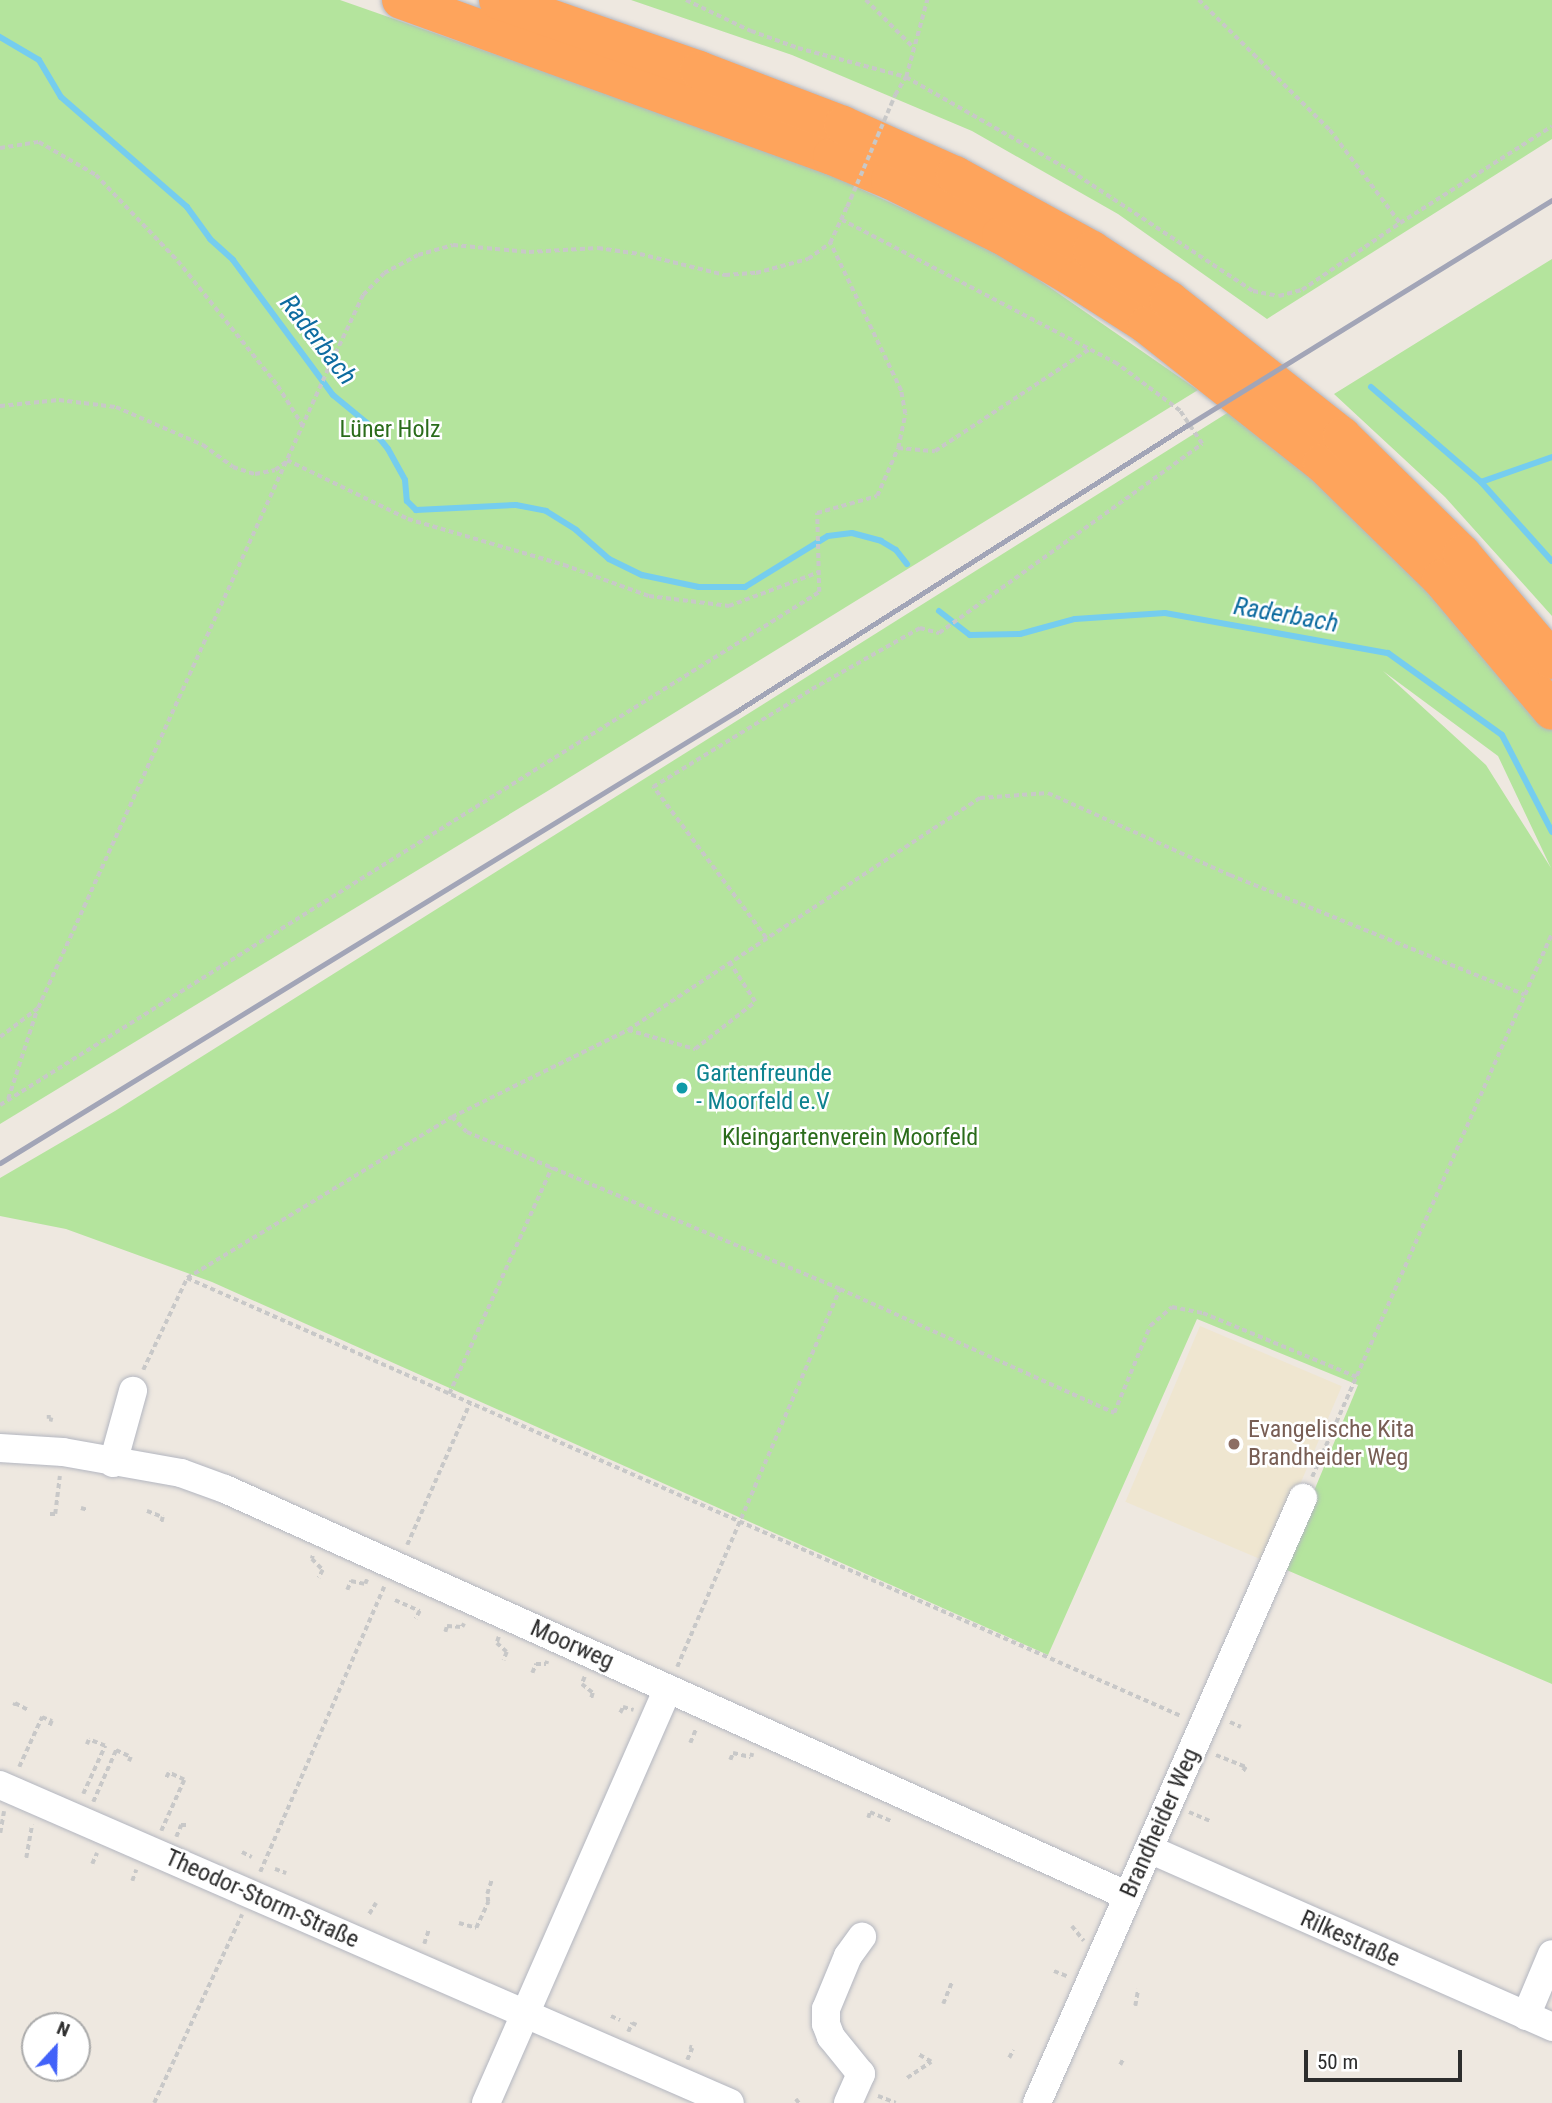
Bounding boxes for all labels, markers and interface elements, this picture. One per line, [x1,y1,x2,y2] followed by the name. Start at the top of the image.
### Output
[273,289,363,391] water label: Raderbach
[339,416,441,444] park label: Lüner Holz
[1231,590,1341,640] water label: Raderbach
[696,1060,832,1116] place label: Gartenfreunde - Moorfeld e.V
[674,1080,690,1096] marker: Gartenfreunde - Moorfeld e.V
[722,1124,978,1152] park label: Kleingartenverein Moorfeld
[1248,1416,1415,1472] place label: Evangelische Kita Brandheider Weg
[1226,1436,1242,1452] marker: Evangelische Kita Brandheider Weg
[526,1614,618,1676] street label: Moorweg
[1114,1744,1206,1902] street label: Brandheider Weg
[161,1843,363,1955] street label: Theodor-Storm-Straße
[1296,1904,1404,1974] street label: Rilkestraße
[21,2012,91,2082] north arrow
[54,2016,73,2042] text: N
[1307,2036,1464,2080] scale bar
[1317,2050,1358,2074] text: 50 m

